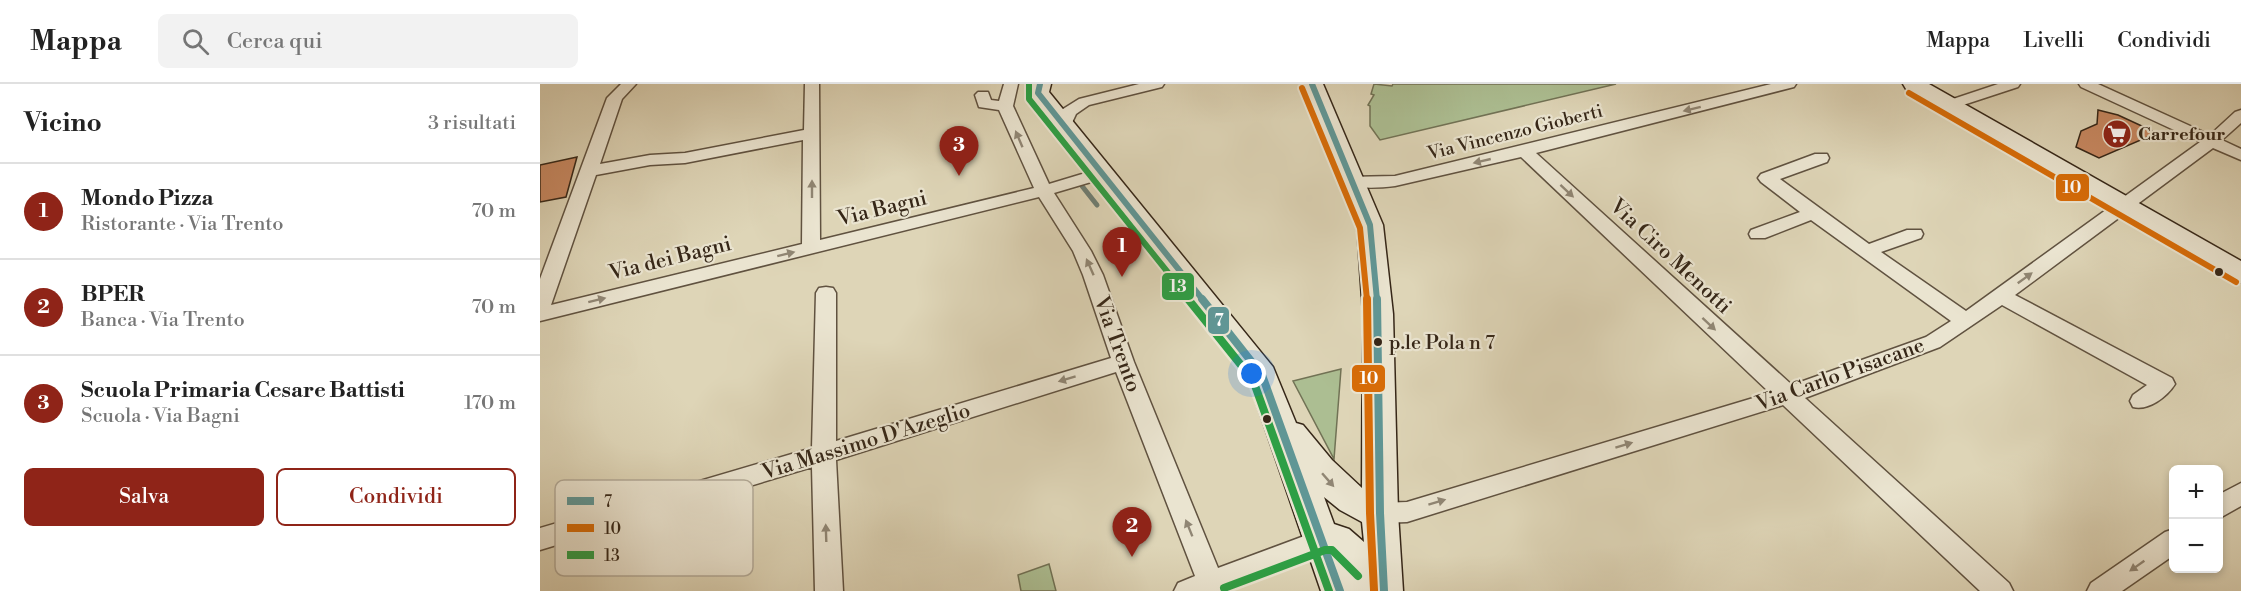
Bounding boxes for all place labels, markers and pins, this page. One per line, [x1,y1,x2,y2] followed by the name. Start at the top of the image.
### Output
[2101,118,2133,150] supermarket icon: Carrefour
[2138,123,2225,146] place label: Carrefour
[940,126,978,176] pin: 3
[1102,228,1142,277] pin: 1
[2213,266,2225,278] unlabelled marker
[1389,331,1495,356] place label: p.le Pola n 7
[1372,336,1384,348] marker: p.le Pola n 7
[1261,413,1273,425] unlabelled marker
[1112,508,1152,557] pin: 2

